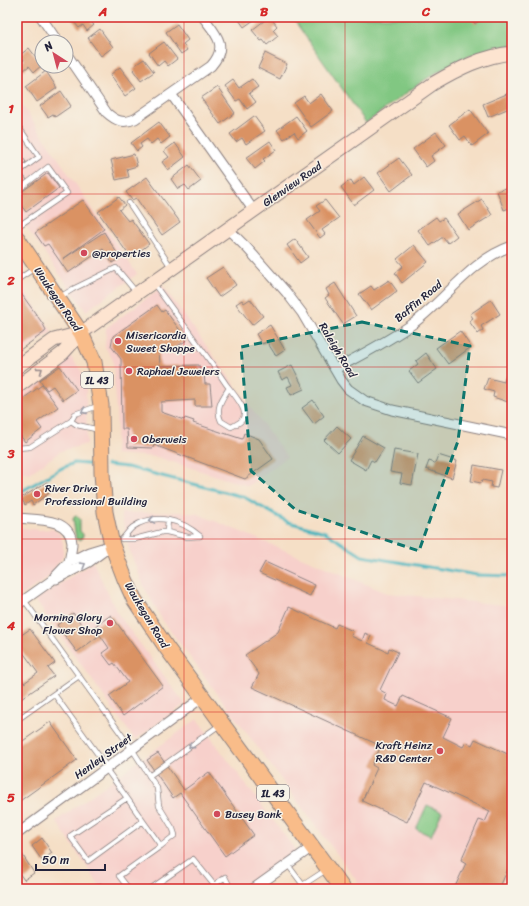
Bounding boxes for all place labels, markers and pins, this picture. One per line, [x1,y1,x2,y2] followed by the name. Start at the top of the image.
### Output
[92,244,151,263] place label: @properties
[79,248,89,258] marker: @properties
[126,326,195,358] place label: Misericordia Sweet Shoppe
[113,336,123,346] marker: Misericordia Sweet Shoppe
[137,362,221,381] place label: Raphael Jewelers
[124,366,134,376] marker: Raphael Jewelers
[142,430,188,449] place label: Oberweis
[129,434,139,444] marker: Oberweis
[45,479,148,511] place label: River Drive Professional Building
[32,489,42,499] marker: River Drive Professional Building
[34,608,102,640] place label: Morning Glory Flower Shop
[105,618,115,628] marker: Morning Glory Flower Shop
[376,736,433,768] place label: Kraft Heinz R&D Center
[435,746,445,756] marker: Kraft Heinz R&D Center
[225,805,282,824] place label: Busey Bank
[212,809,222,819] marker: Busey Bank

